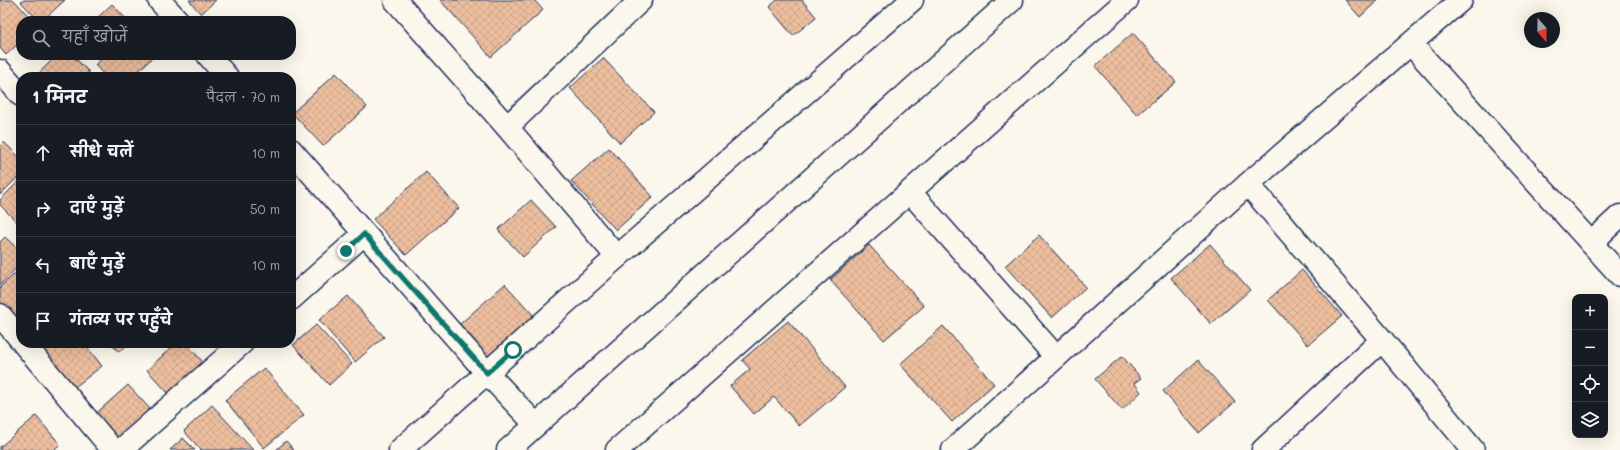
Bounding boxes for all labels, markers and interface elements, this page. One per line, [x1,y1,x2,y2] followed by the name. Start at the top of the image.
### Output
[1524,12,1560,48] north arrow
[16,16,296,60] search box
[62,26,127,46] text: यहाँ खोजें
[30,27,52,49] icon: search
[32,85,87,107] text: 1 मिनट
[206,88,280,105] text: पैदल · 70 m
[70,141,133,161] text: सीधे चलें
[32,142,54,164] icon: ahead
[252,144,280,161] text: 10 m
[70,197,124,217] text: दाएँ मुड़ें
[32,198,54,220] icon: right
[250,200,280,217] text: 50 m
[337,242,355,260] route end
[70,253,124,273] text: बाएँ मुड़ें
[32,254,54,276] icon: left
[252,256,280,273] text: 10 m
[1572,294,1608,438] map controls
[1572,294,1608,330] button: +
[70,309,172,329] text: गंतव्य पर पहुँचे
[32,310,54,332] icon: arrive
[1572,330,1608,366] button: −
[504,341,522,359] route start
[1572,366,1608,402] button: locate
[1572,402,1608,438] button: layers

